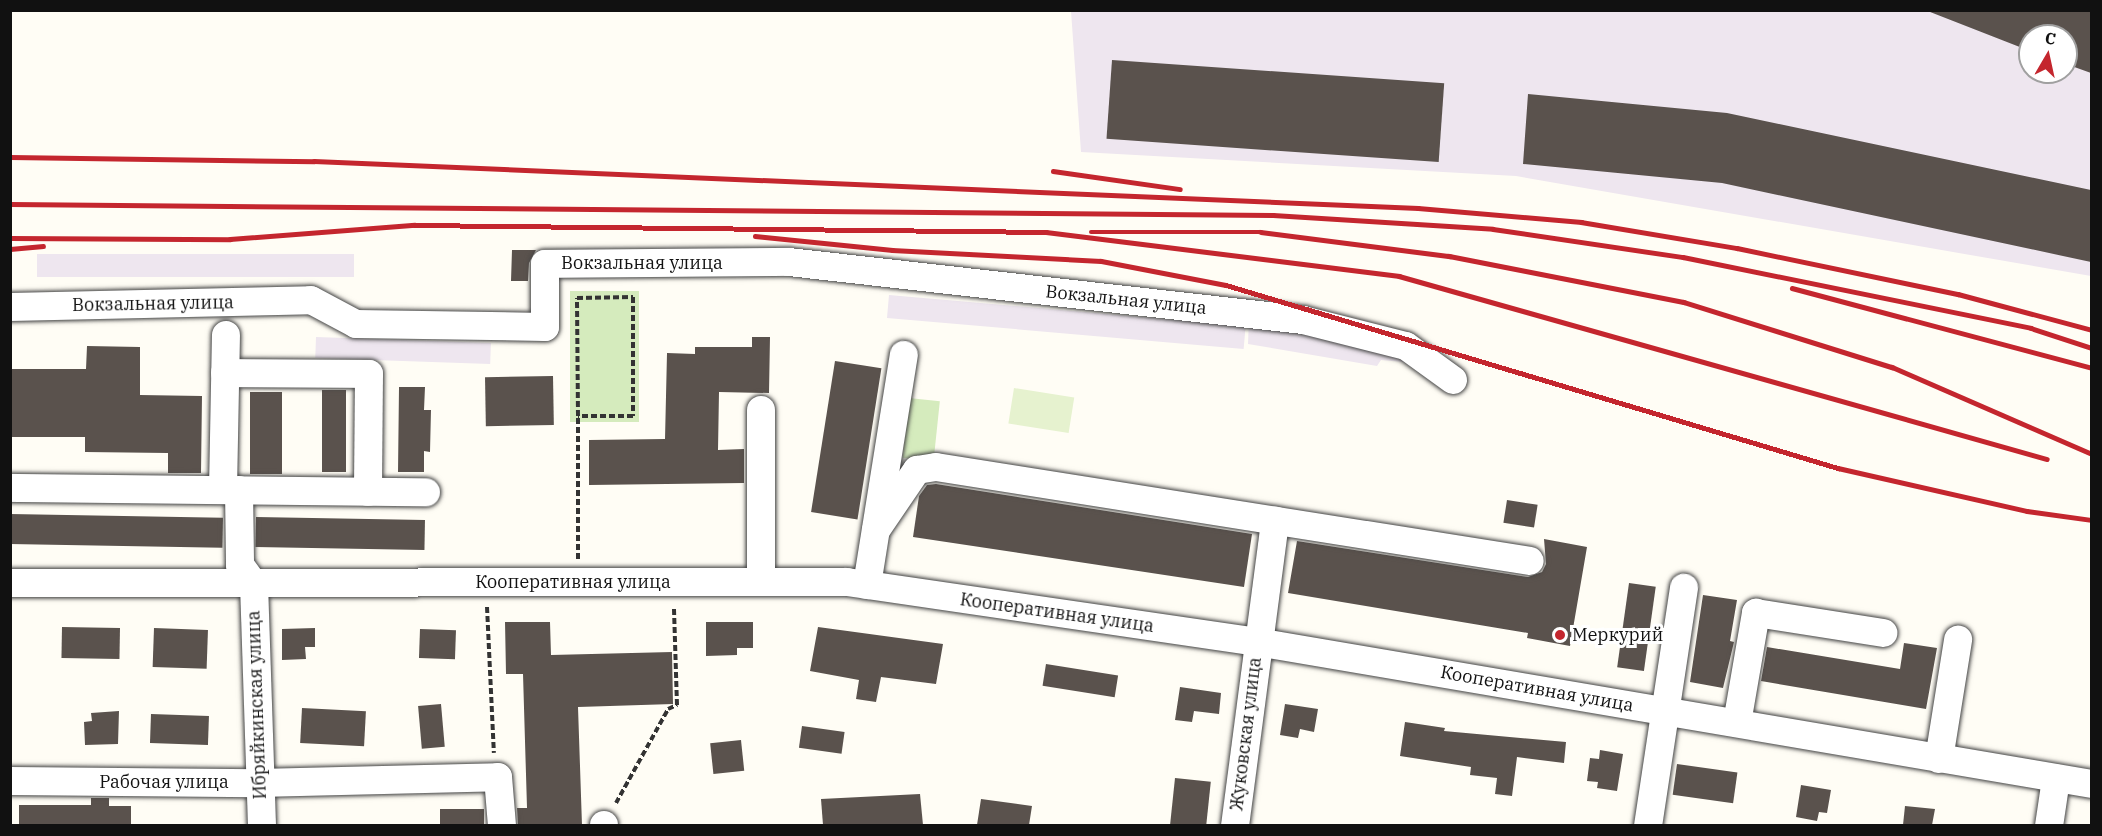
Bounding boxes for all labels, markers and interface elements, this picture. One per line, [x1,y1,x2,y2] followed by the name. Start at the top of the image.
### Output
[2018,24,2078,84] north arrow
[2044,27,2057,49] text: С
[561,252,723,274] street label: Вокзальная улица
[1044,281,1208,319] street label: Вокзальная улица
[72,292,234,316] street label: Вокзальная улица
[475,571,671,593] street label: Кооперативная улица
[959,589,1155,637] street label: Кооперативная улица
[243,610,271,800] street label: Ибряйкинская улица
[1572,624,1663,646] place label: Меркурий
[1553,628,1567,642] marker: Меркурий
[1226,656,1266,812] street label: Жуковская улица
[1439,661,1635,717] street label: Кооперативная улица
[99,771,229,793] street label: Рабочая улица

